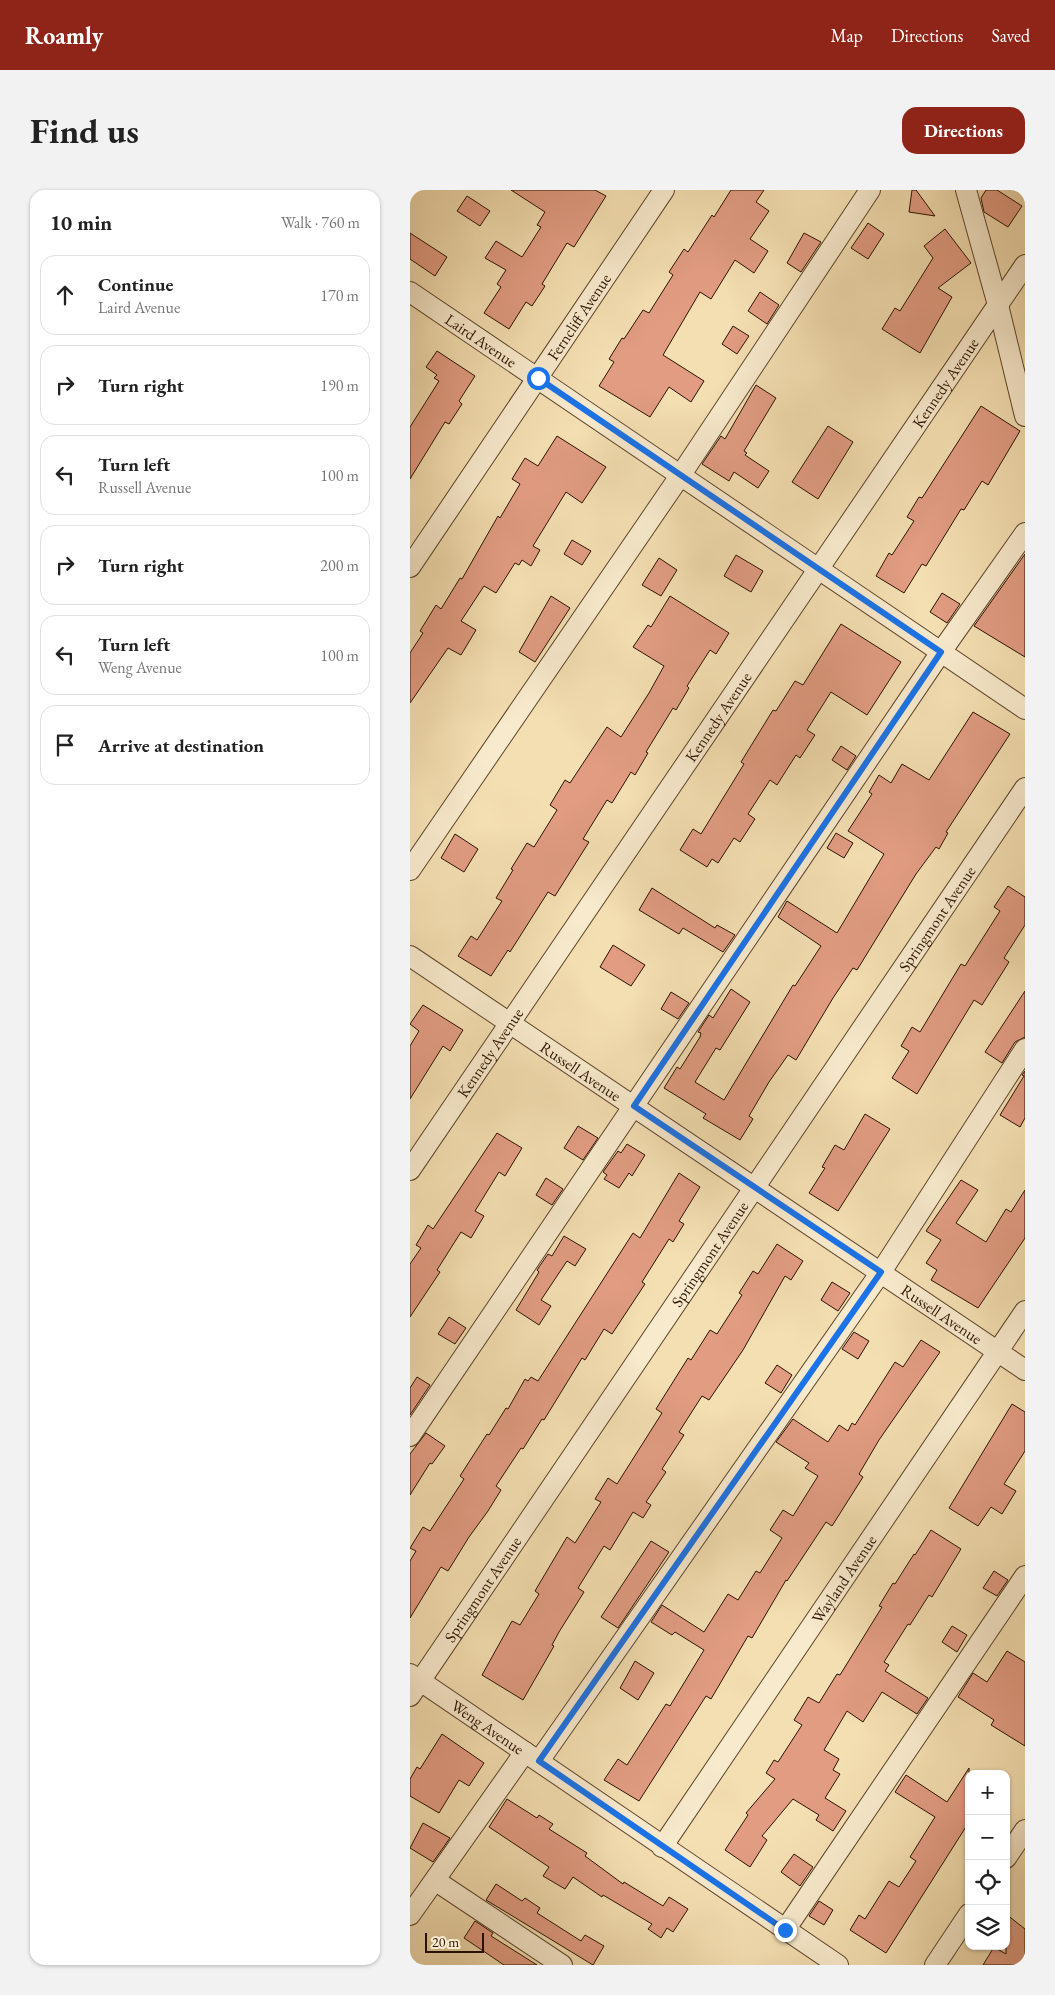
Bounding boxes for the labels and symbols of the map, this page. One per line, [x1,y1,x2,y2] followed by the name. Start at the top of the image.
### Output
[542,269,616,364] street label: Ferncliff Avenue
[441,308,521,372] street label: Laird Avenue
[907,334,983,432] street label: Kennedy Avenue
[527,367,550,390] route start
[680,668,756,766] street label: Kennedy Avenue
[893,862,980,976] street label: Springmont Avenue
[452,1003,528,1102] street label: Kennedy Avenue
[536,1036,625,1106] street label: Russell Avenue
[666,1197,753,1311] street label: Springmont Avenue
[897,1279,986,1349] street label: Russell Avenue
[806,1531,881,1627] street label: Wayland Avenue
[439,1532,526,1646] street label: Springmont Avenue
[447,1695,528,1759] street label: Weng Avenue
[774,1919,797,1942] route end
[425,1930,484,1953] scale bar

